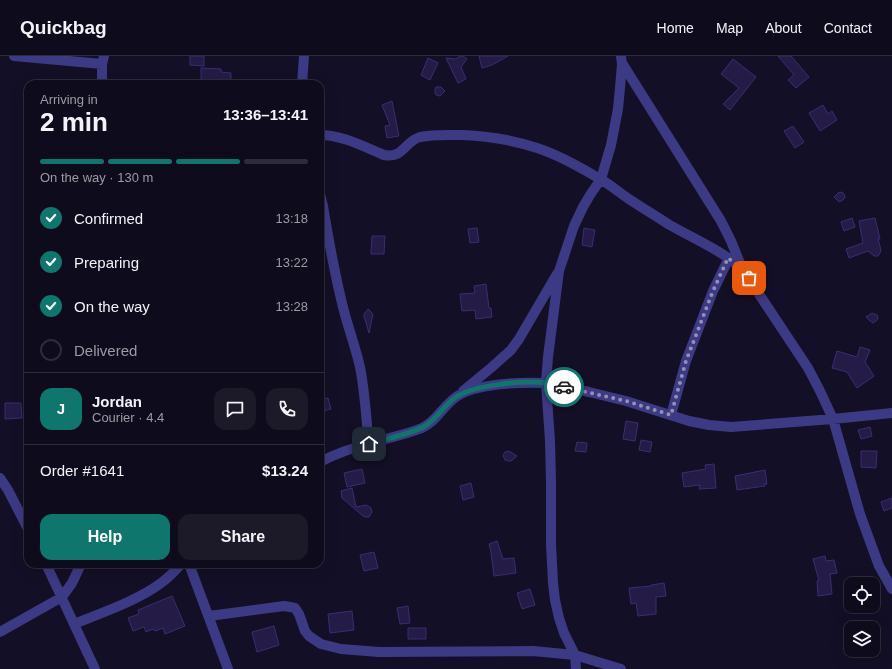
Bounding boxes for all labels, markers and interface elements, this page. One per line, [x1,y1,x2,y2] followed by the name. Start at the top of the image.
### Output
[20,17,107,38] text: Quickbag
[657,20,694,36] text: Home
[716,20,743,36] text: Map
[765,20,802,36] text: About
[824,20,872,36] text: Contact
[40,92,98,107] text: Arriving in
[223,106,308,123] text: 13:36–13:41
[40,107,108,137] text: 2 min
[40,170,153,185] text: On the way · 130 m
[40,207,62,229] icon: check
[74,210,143,227] text: Confirmed
[275,211,308,226] text: 13:18
[40,251,62,273] icon: check
[74,254,139,271] text: Preparing
[275,255,308,270] text: 13:22
[732,261,766,295] pin
[738,267,760,289] icon: bag
[40,295,62,317] icon: check
[74,298,150,315] text: On the way
[275,299,308,314] text: 13:28
[74,342,137,359] text: Delivered
[544,367,584,407] courier
[553,376,575,398] icon: car
[214,388,256,430] button: chat
[266,388,308,430] button: phone
[92,393,142,410] text: Jordan
[57,400,65,417] text: J
[92,410,164,425] text: Courier · 4.4
[352,427,386,461] pin
[358,433,380,455] icon: home
[40,462,124,479] text: Order #1641
[262,462,308,479] text: $13.24
[40,514,170,560] button: Help
[178,514,308,560] button: Share
[844,577,880,657] map controls
[844,577,880,613] button: locate
[844,621,880,657] button: layers

